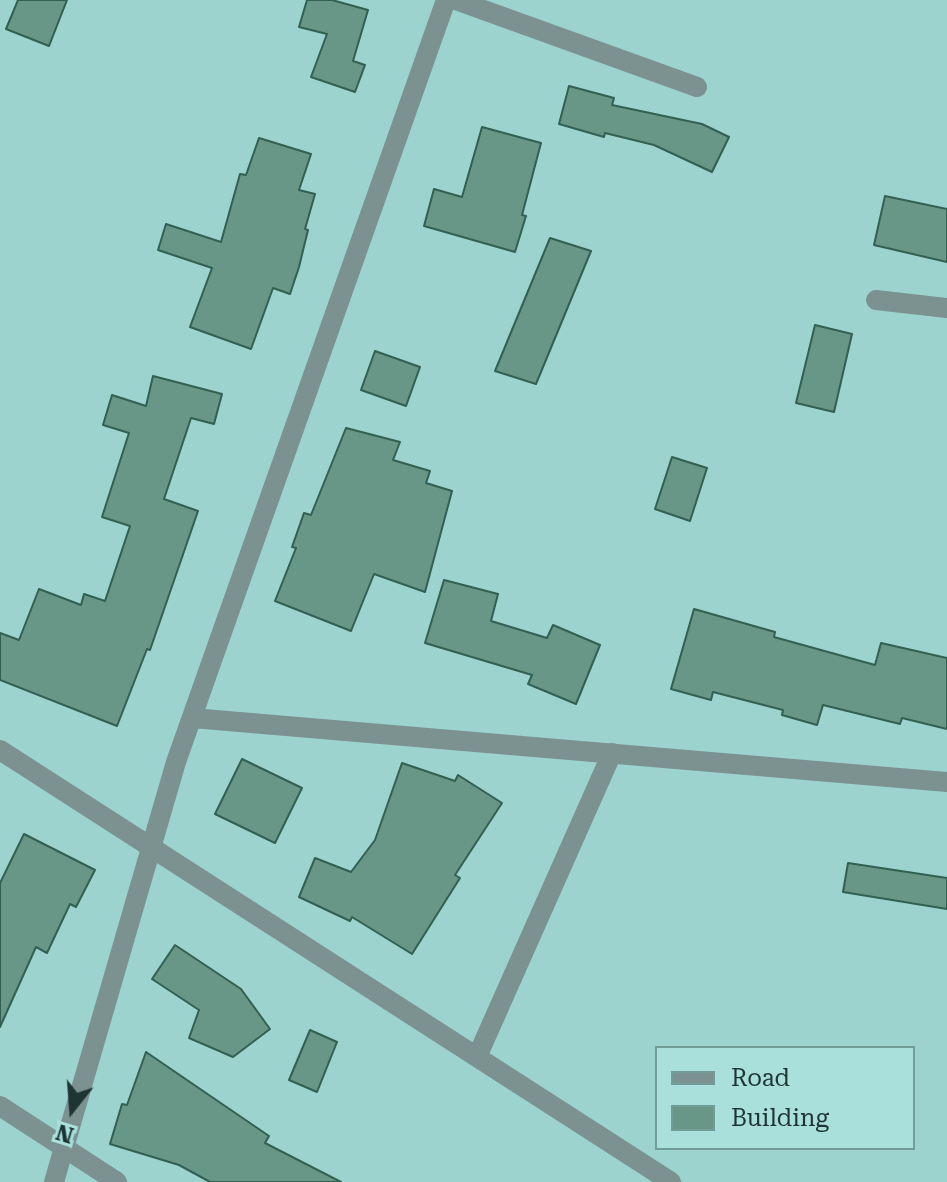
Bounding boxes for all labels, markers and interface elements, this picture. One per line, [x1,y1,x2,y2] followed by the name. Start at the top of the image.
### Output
[655,1046,915,1150] legend
[731,1064,790,1092] text: Road
[32,1070,112,1150] north arrow
[731,1104,829,1132] text: Building
[53,1119,77,1148] text: N

